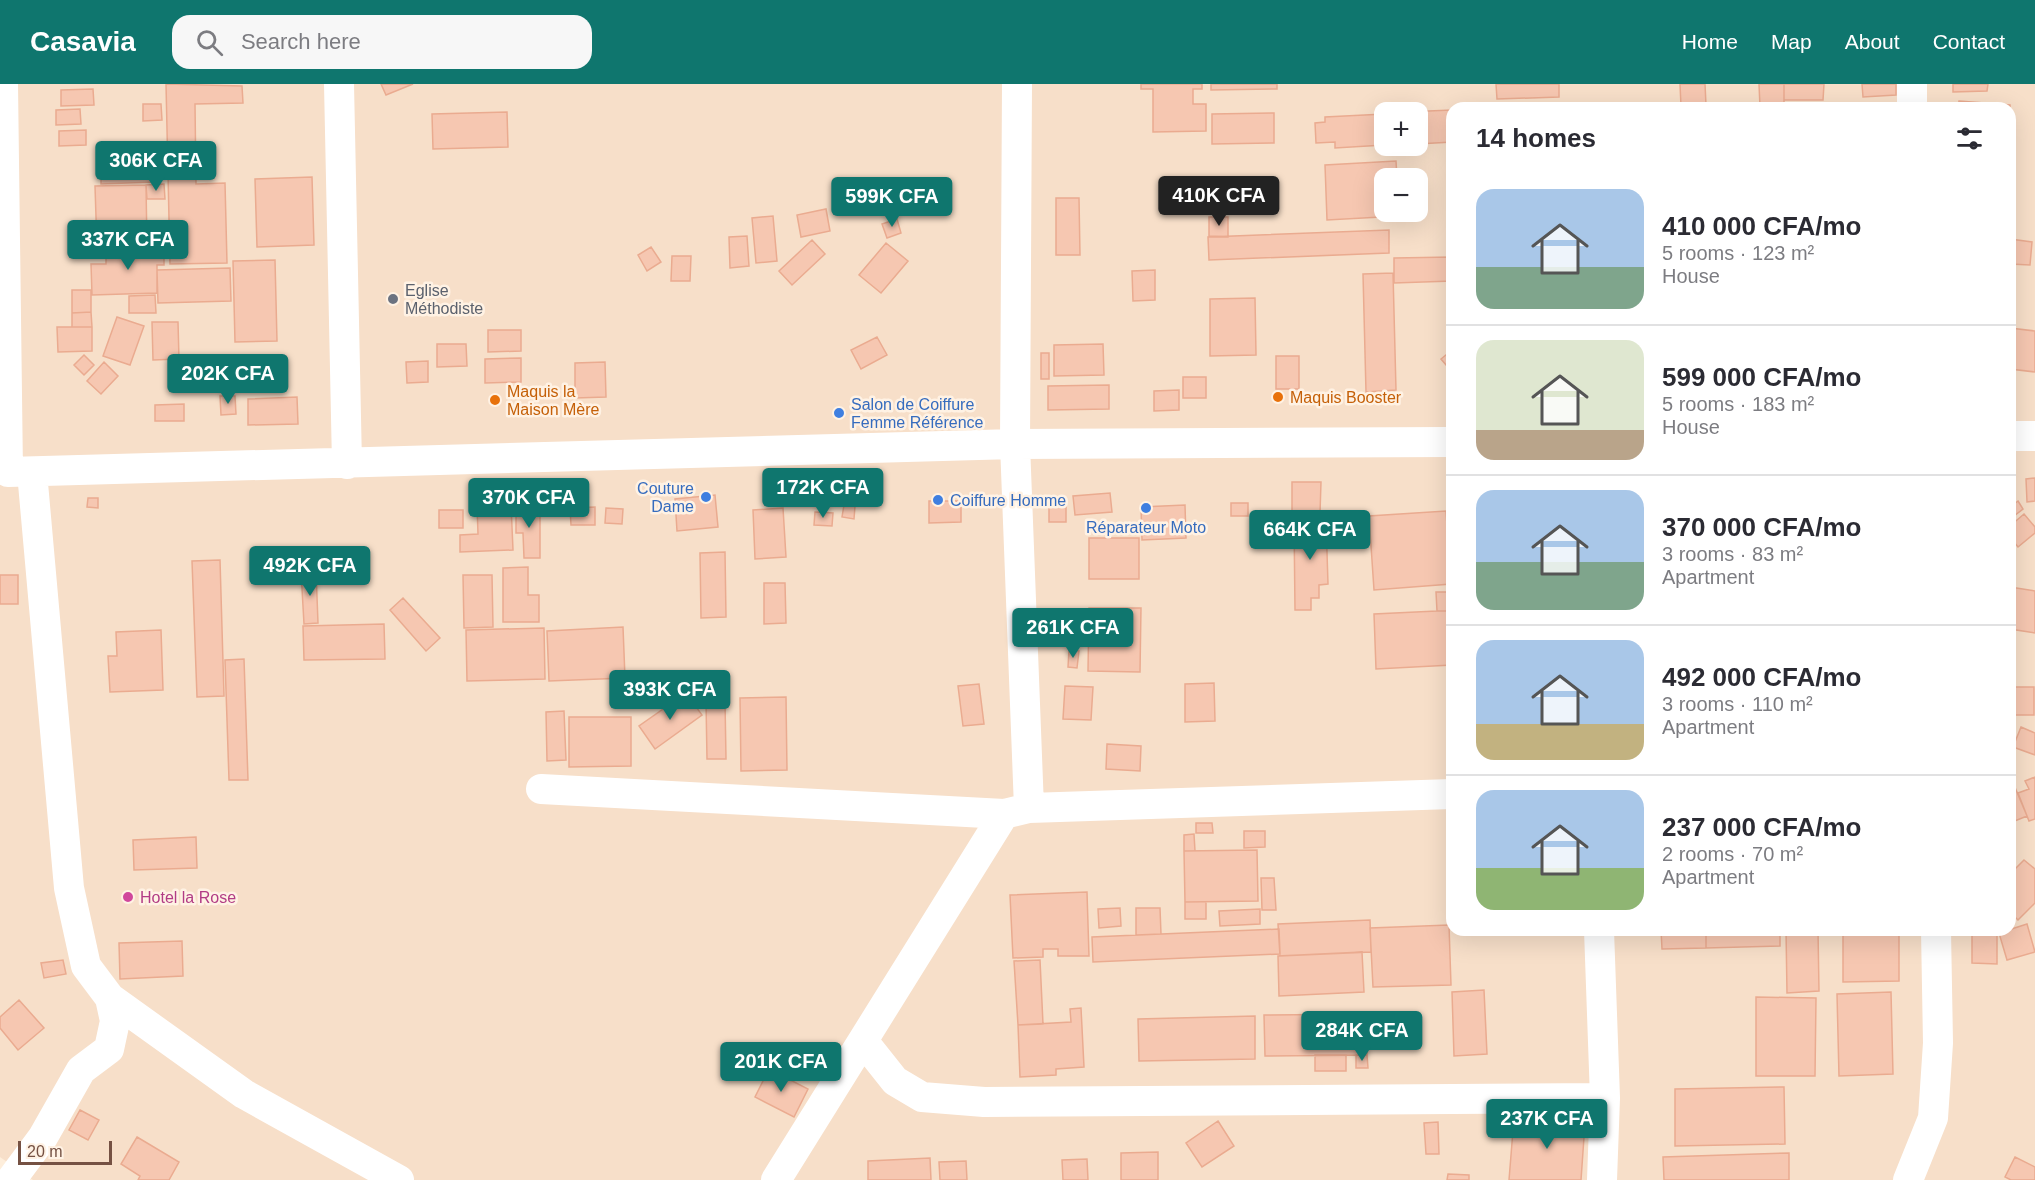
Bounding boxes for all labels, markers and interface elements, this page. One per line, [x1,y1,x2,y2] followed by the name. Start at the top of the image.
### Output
[172,15,592,69] search box
[30,26,136,57] text: Casavia
[193,26,226,59] icon: search
[241,29,361,54] text: Search here
[1682,30,1738,53] text: Home
[1771,30,1812,53] text: Map
[1845,30,1900,53] text: About
[1933,30,2005,53] text: Contact
[1374,102,1428,222] map controls
[1374,102,1428,156] button: +
[1953,122,1986,155] icon: filters
[1476,123,1596,153] text: 14 homes
[94,141,218,192] pin: 306K CFA
[109,149,203,171] text: 306K CFA
[1374,168,1428,222] button: −
[1157,176,1281,227] pin: 410K CFA
[830,177,954,228] pin: 599K CFA
[1172,184,1266,206] text: 410K CFA
[845,185,939,207] text: 599K CFA
[1662,211,1861,241] text: 410 000 CFA/mo
[1524,213,1596,285] icon: home
[66,220,190,271] pin: 337K CFA
[81,228,175,250] text: 337K CFA
[1662,242,1814,264] text: 5 rooms · 123 m²
[1662,265,1720,287] text: House
[405,282,483,317] place label: Eglise Méthodiste
[386,292,400,306] marker: Eglise Méthodiste
[166,354,290,405] pin: 202K CFA
[181,362,275,384] text: 202K CFA
[1662,362,1861,392] text: 599 000 CFA/mo
[1524,364,1596,436] icon: home
[507,383,600,418] place label: Maquis la Maison Mère
[1290,389,1402,406] place label: Maquis Booster
[1271,390,1285,404] marker: Maquis Booster
[488,393,502,407] marker: Maquis la Maison Mère
[1662,393,1814,415] text: 5 rooms · 183 m²
[851,396,984,431] place label: Salon de Coiffure Femme Référence
[832,406,846,420] marker: Salon de Coiffure Femme Référence
[1662,416,1720,438] text: House
[761,468,885,519] pin: 172K CFA
[776,476,870,498] text: 172K CFA
[467,478,591,529] pin: 370K CFA
[637,480,694,515] place label: Couture Dame
[482,486,576,508] text: 370K CFA
[699,490,713,504] marker: Couture Dame
[950,492,1066,509] place label: Coiffure Homme
[931,493,945,507] marker: Coiffure Homme
[1139,501,1153,515] marker: Réparateur Moto
[1248,510,1372,561] pin: 664K CFA
[1662,512,1861,542] text: 370 000 CFA/mo
[1524,514,1596,586] icon: home
[1263,518,1357,540] text: 664K CFA
[1086,519,1206,536] place label: Réparateur Moto
[1662,543,1803,565] text: 3 rooms · 83 m²
[248,546,372,597] pin: 492K CFA
[263,554,357,576] text: 492K CFA
[1662,566,1754,588] text: Apartment
[1011,608,1135,659] pin: 261K CFA
[1026,616,1120,638] text: 261K CFA
[1662,662,1861,692] text: 492 000 CFA/mo
[1524,664,1596,736] icon: home
[608,670,732,721] pin: 393K CFA
[623,678,717,700] text: 393K CFA
[1662,693,1813,715] text: 3 rooms · 110 m²
[1662,716,1754,738] text: Apartment
[1662,812,1861,842] text: 237 000 CFA/mo
[1524,814,1596,886] icon: home
[1662,843,1803,865] text: 2 rooms · 70 m²
[1662,866,1754,888] text: Apartment
[140,889,236,906] place label: Hotel la Rose
[121,890,135,904] marker: Hotel la Rose
[1300,1011,1424,1062] pin: 284K CFA
[1315,1019,1409,1041] text: 284K CFA
[719,1042,843,1093] pin: 201K CFA
[734,1050,828,1072] text: 201K CFA
[1485,1099,1609,1150] pin: 237K CFA
[1500,1107,1594,1129] text: 237K CFA
[18,1138,112,1166] scale bar
[27,1143,63,1160] text: 20 m

